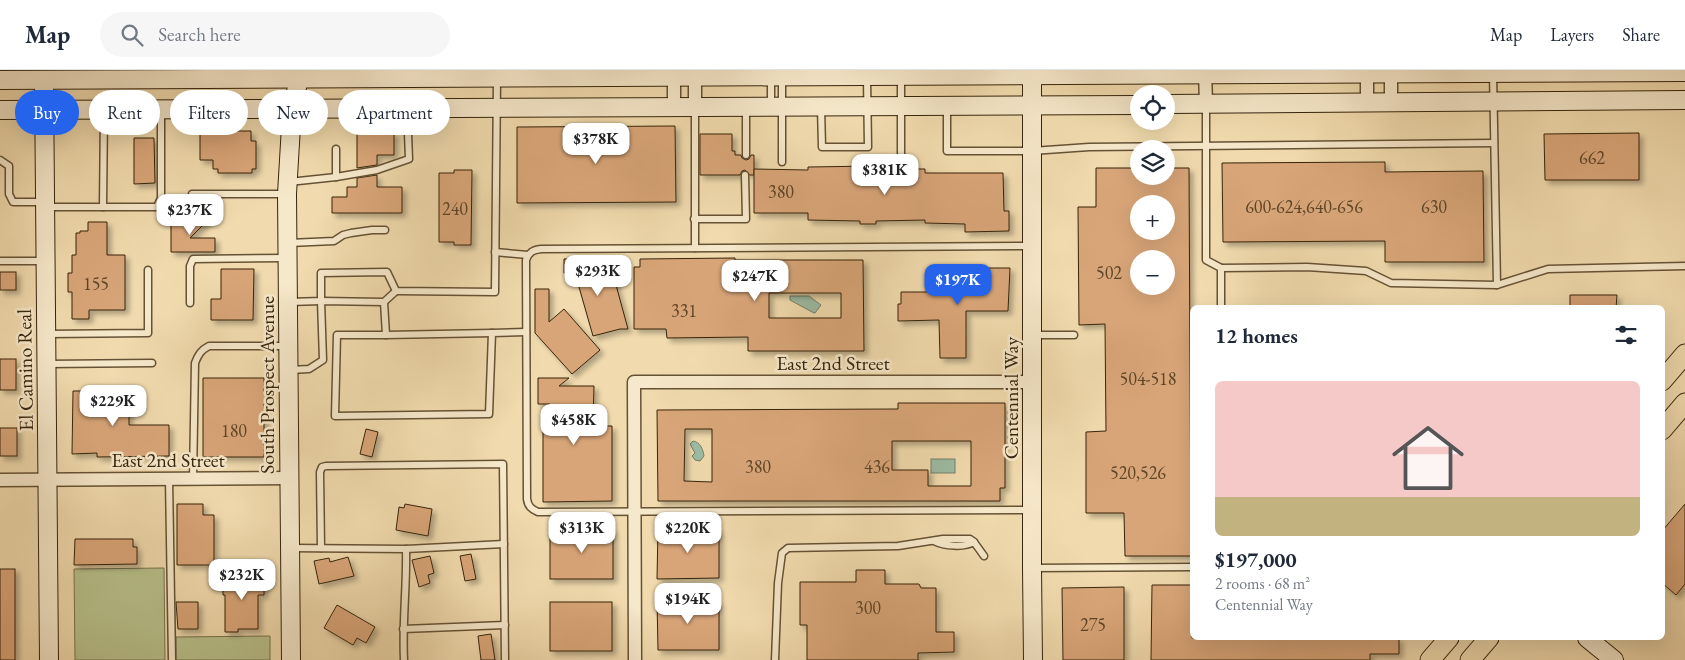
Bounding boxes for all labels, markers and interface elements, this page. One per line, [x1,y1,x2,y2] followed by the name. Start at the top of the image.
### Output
[100,12,450,57] search box
[25,19,70,50] text: Map
[118,21,146,49] icon: search
[158,22,241,47] text: Search here
[1490,23,1522,46] text: Map
[1550,23,1594,46] text: Layers
[1622,23,1660,46] text: Share
[1130,85,1175,295] map controls
[1130,85,1175,130] button: locate
[15,90,79,135] chip: Buy
[89,90,160,135] chip: Rent
[170,90,248,135] chip: Filters
[258,90,328,135] chip: New
[338,90,450,135] chip: Apartment
[561,122,631,165] pin: $378K
[574,128,618,149] text: $378K
[1130,140,1175,185] button: layers
[1579,146,1605,169] house number: 662
[850,154,920,196] pin: $381K
[863,159,907,180] text: $381K
[768,180,794,203] house number: 380
[155,194,225,236] pin: $237K
[1130,195,1175,240] button: +
[1245,195,1363,218] house number: 600-624,640-656
[1421,195,1447,218] house number: 630
[442,197,468,220] house number: 240
[168,199,212,220] text: $237K
[1130,250,1175,295] button: −
[563,254,633,297] pin: $293K
[576,260,620,281] text: $293K
[720,260,790,302] pin: $247K
[1096,261,1122,284] house number: 502
[923,264,993,306] pin: $197K
[733,265,777,286] text: $247K
[936,269,980,290] text: $197K
[83,272,109,295] house number: 155
[254,296,280,474] street label: South Prospect Avenue
[671,299,697,322] house number: 331
[11,309,39,431] street label: El Camino Real
[1612,321,1640,349] icon: filters
[1215,322,1298,349] text: 12 homes
[998,337,1024,459] street label: Centennial Way
[776,350,891,376] street label: East 2nd Street
[1120,367,1176,390] house number: 504-518
[78,384,148,427] pin: $229K
[91,390,135,411] text: $229K
[539,404,609,446] pin: $458K
[552,409,596,430] text: $458K
[1383,413,1473,503] icon: home
[221,419,247,442] house number: 180
[111,447,226,473] street label: East 2nd Street
[745,455,771,478] house number: 380
[864,455,890,478] house number: 436
[1110,461,1166,484] house number: 520,526
[547,512,617,554] pin: $313K
[653,512,723,554] pin: $220K
[560,517,604,538] text: $313K
[666,517,710,538] text: $220K
[1215,546,1297,573] text: $197,000
[207,558,277,601] pin: $232K
[220,564,264,585] text: $232K
[1215,573,1310,594] text: 2 rooms · 68 m²
[653,582,723,625] pin: $194K
[666,588,710,609] text: $194K
[1215,594,1313,615] text: Centennial Way
[855,596,881,619] house number: 300
[1080,613,1106,636] house number: 275

